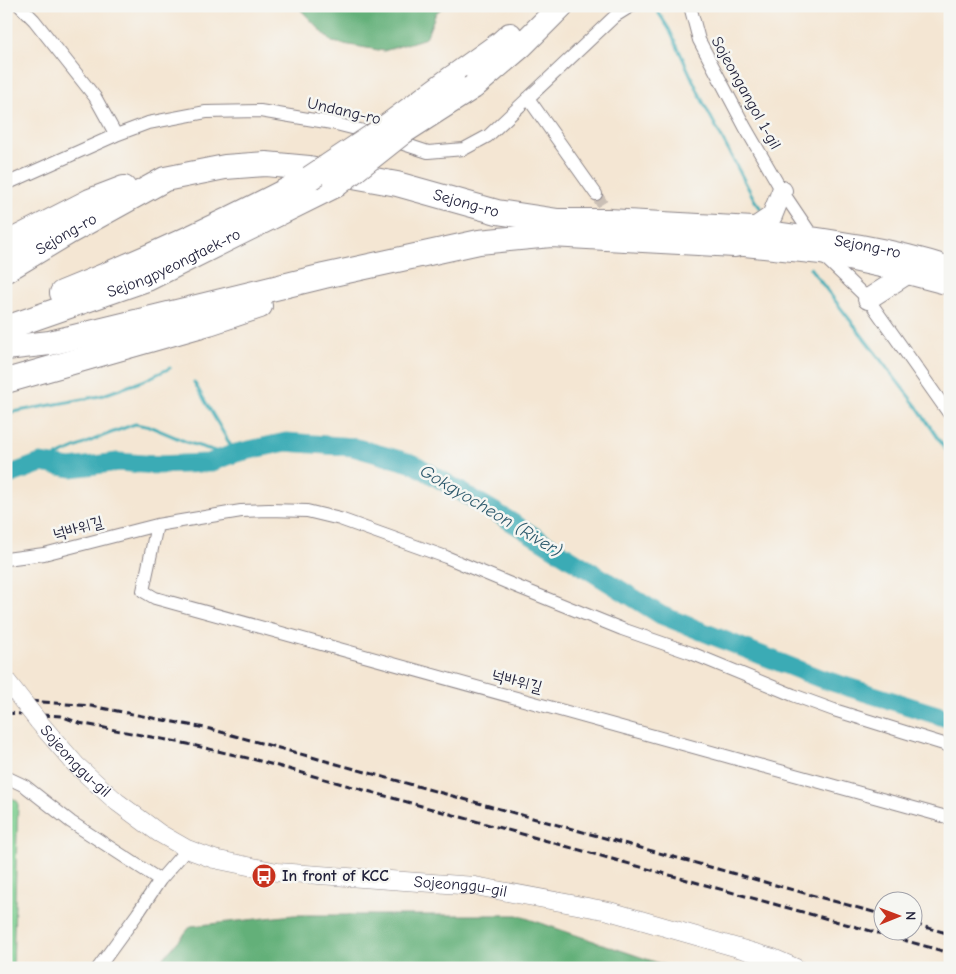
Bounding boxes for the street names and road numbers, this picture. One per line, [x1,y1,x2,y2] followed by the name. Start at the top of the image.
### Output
[708,33,784,153] street label: Sojeongangol 1-gil
[305,94,383,128] street label: Undang-ro
[431,186,501,221] street label: Sejong-ro
[32,210,100,259] street label: Sejong-ro
[105,225,243,301] street label: Sejongpyeongtaek-ro
[833,232,903,262] street label: Sejong-ro
[51,513,105,543] street label: 넉바위길
[490,666,544,696] street label: 넉바위길
[37,721,114,801] street label: Sojeonggu-gil
[413,873,508,901] street label: Sojeonggu-gil

